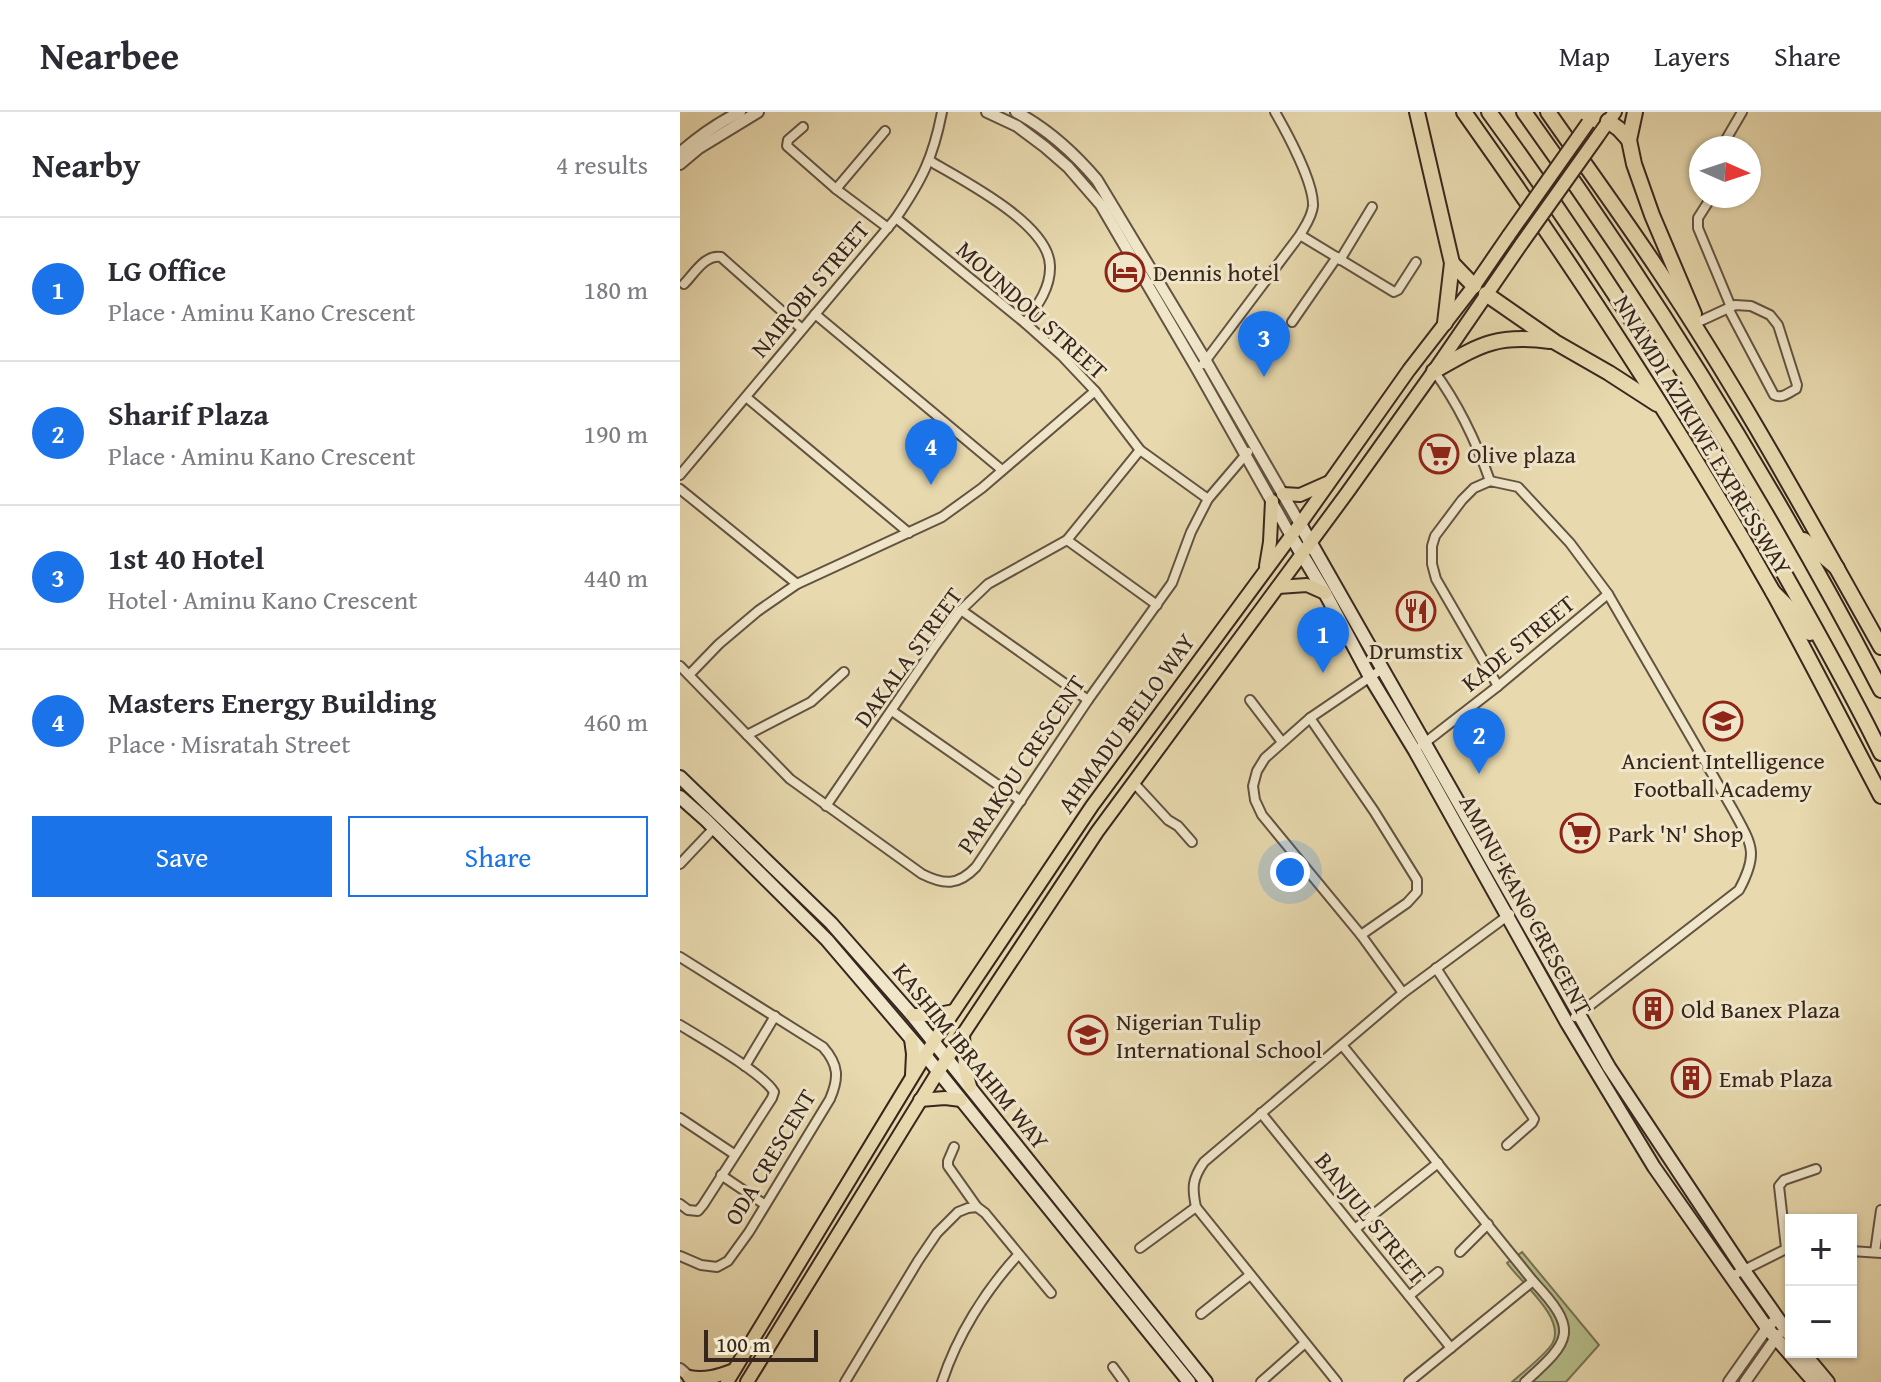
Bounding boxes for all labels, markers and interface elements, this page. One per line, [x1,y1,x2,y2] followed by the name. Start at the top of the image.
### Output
[40,27,179,83] text: Nearbee
[1559,35,1610,76] text: Map
[1654,35,1730,76] text: Layers
[1774,35,1841,76] text: Share
[1689,136,1761,208] north arrow
[32,140,141,189] text: Nearby
[556,145,648,184] text: 4 results
[742,213,878,365] street label: NAIROBI STREET
[949,233,1115,387] street label: MOUNDOU STREET
[108,248,226,292] text: LG Office
[1104,251,1146,293] hotel icon: Dennis hotel
[1153,255,1280,290] place label: Dennis hotel
[51,270,65,309] text: 1
[583,270,648,309] text: 180 m
[1605,288,1801,582] street label: NNAMDI AZIKIWE EXPRESSWAY
[108,292,416,331] text: Place · Aminu Kano Crescent
[1238,311,1290,377] pin: 3
[108,392,269,436] text: Sharif Plaza
[51,414,65,453] text: 2
[583,414,648,453] text: 190 m
[905,419,957,485] pin: 4
[1418,433,1460,475] supermarket icon: Olive plaza
[108,436,416,475] text: Place · Aminu Kano Crescent
[1467,437,1577,472] place label: Olive plaza
[108,536,264,580] text: 1st 40 Hotel
[51,558,65,597] text: 3
[583,558,648,597] text: 440 m
[108,580,417,619] text: Hotel · Aminu Kano Crescent
[845,580,971,734] street label: DAKALA STREET
[1454,586,1582,700] street label: KADE STREET
[1395,590,1437,632] restaurant icon: Drumstix
[1297,607,1349,673] pin: 1
[1049,626,1203,820] street label: AHMADU BELLO WAY
[1369,633,1464,668] place label: Drumstix
[948,668,1094,860] street label: PARAKOU CRESCENT
[108,680,436,724] text: Masters Energy Building
[1702,700,1744,742] school or university icon: Ancient Intelligence Football Academy
[51,702,65,741] text: 4
[583,702,648,741] text: 460 m
[1453,708,1505,774] pin: 2
[108,724,350,763] text: Place · Misratah Street
[1621,743,1825,806] place label: Ancient Intelligence Football Academy
[1451,788,1601,1022] street label: AMINU KANO CRESCENT
[1559,812,1601,854] supermarket icon: Park 'N' Shop
[32,816,332,897] button: Save
[348,816,648,897] button: Share
[1608,816,1743,851] place label: Park 'N' Shop
[1270,852,1310,892] your location
[884,955,1058,1157] street label: KASHIM IBRAHIM WAY
[1632,988,1674,1030] building icon: Old Banex Plaza
[1681,992,1841,1027] place label: Old Banex Plaza
[1116,1004,1323,1067] place label: Nigerian Tulip International School
[1067,1014,1109,1056] school or university icon: Nigerian Tulip International School
[1670,1057,1712,1099] building icon: Emab Plaza
[1719,1061,1833,1096] place label: Emab Plaza
[716,1082,824,1232] street label: ODA CRESCENT
[1307,1144,1435,1292] street label: BANJUL STREET
[1785,1214,1857,1358] map controls
[1785,1214,1857,1286] button: +
[1785,1286,1857,1358] button: −
[704,1326,818,1362] scale bar
[716,1328,771,1360] text: 100 m

